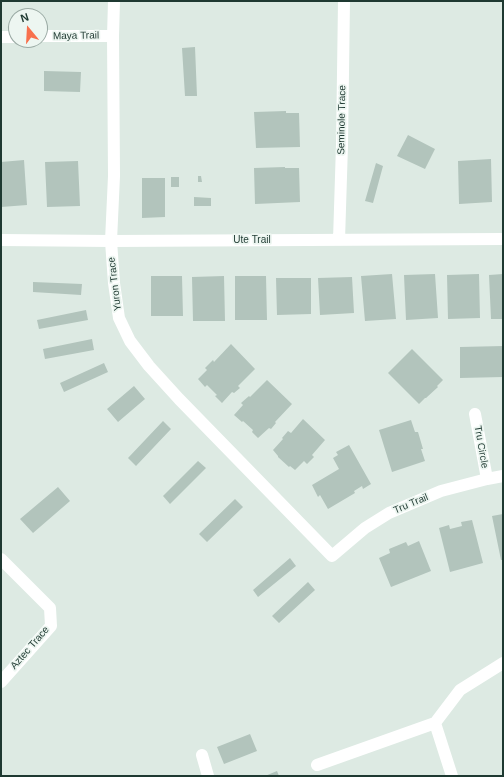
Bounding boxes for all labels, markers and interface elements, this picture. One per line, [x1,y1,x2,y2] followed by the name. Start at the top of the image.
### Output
[8,8,48,48] north arrow
[19,11,30,24] text: N
[53,30,99,42] street label: Maya Trail
[335,85,349,155] street label: Seminole Trace
[233,234,271,246] street label: Ute Trail
[106,256,124,312] street label: Yuron Trace
[471,425,491,469] street label: Tru Circle
[392,491,430,517] street label: Tru Trail
[8,624,52,672] street label: Aztec Trace

